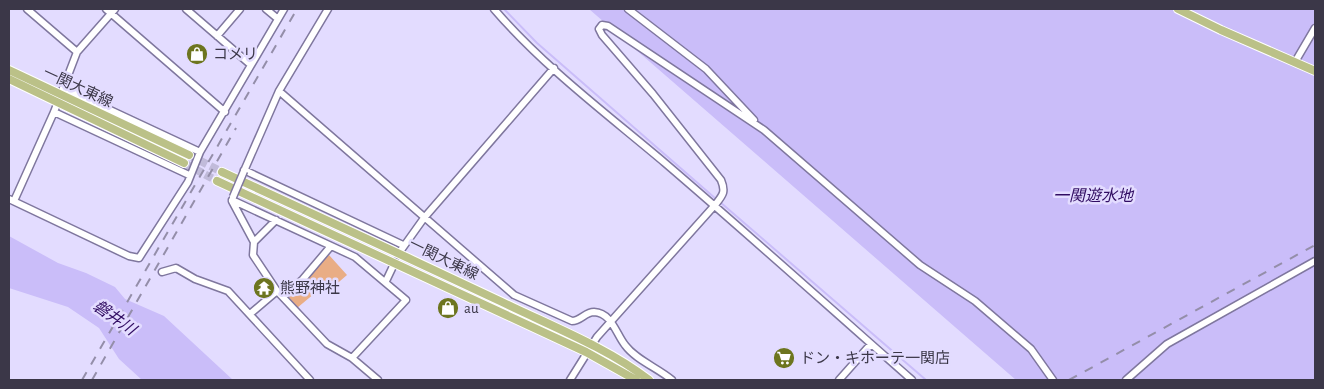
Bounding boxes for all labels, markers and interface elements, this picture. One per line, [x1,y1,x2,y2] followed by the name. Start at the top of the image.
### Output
[185,42,209,66] shop icon: コメリ
[213,47,258,62] place label: コメリ
[41,64,115,110] street label: 一関大東線
[1053,187,1135,204] water label: 一関遊水地
[407,235,481,283] street label: 一関大東線
[252,276,276,300] temple icon: 熊野神社
[280,280,340,296] place label: 熊野神社
[436,296,460,320] shop icon: au
[90,297,141,339] water label: 磐井川
[464,301,479,316] place label: au
[772,346,796,370] supermarket icon: ドン・キホーテ一関店
[800,350,950,366] place label: ドン・キホーテ一関店

